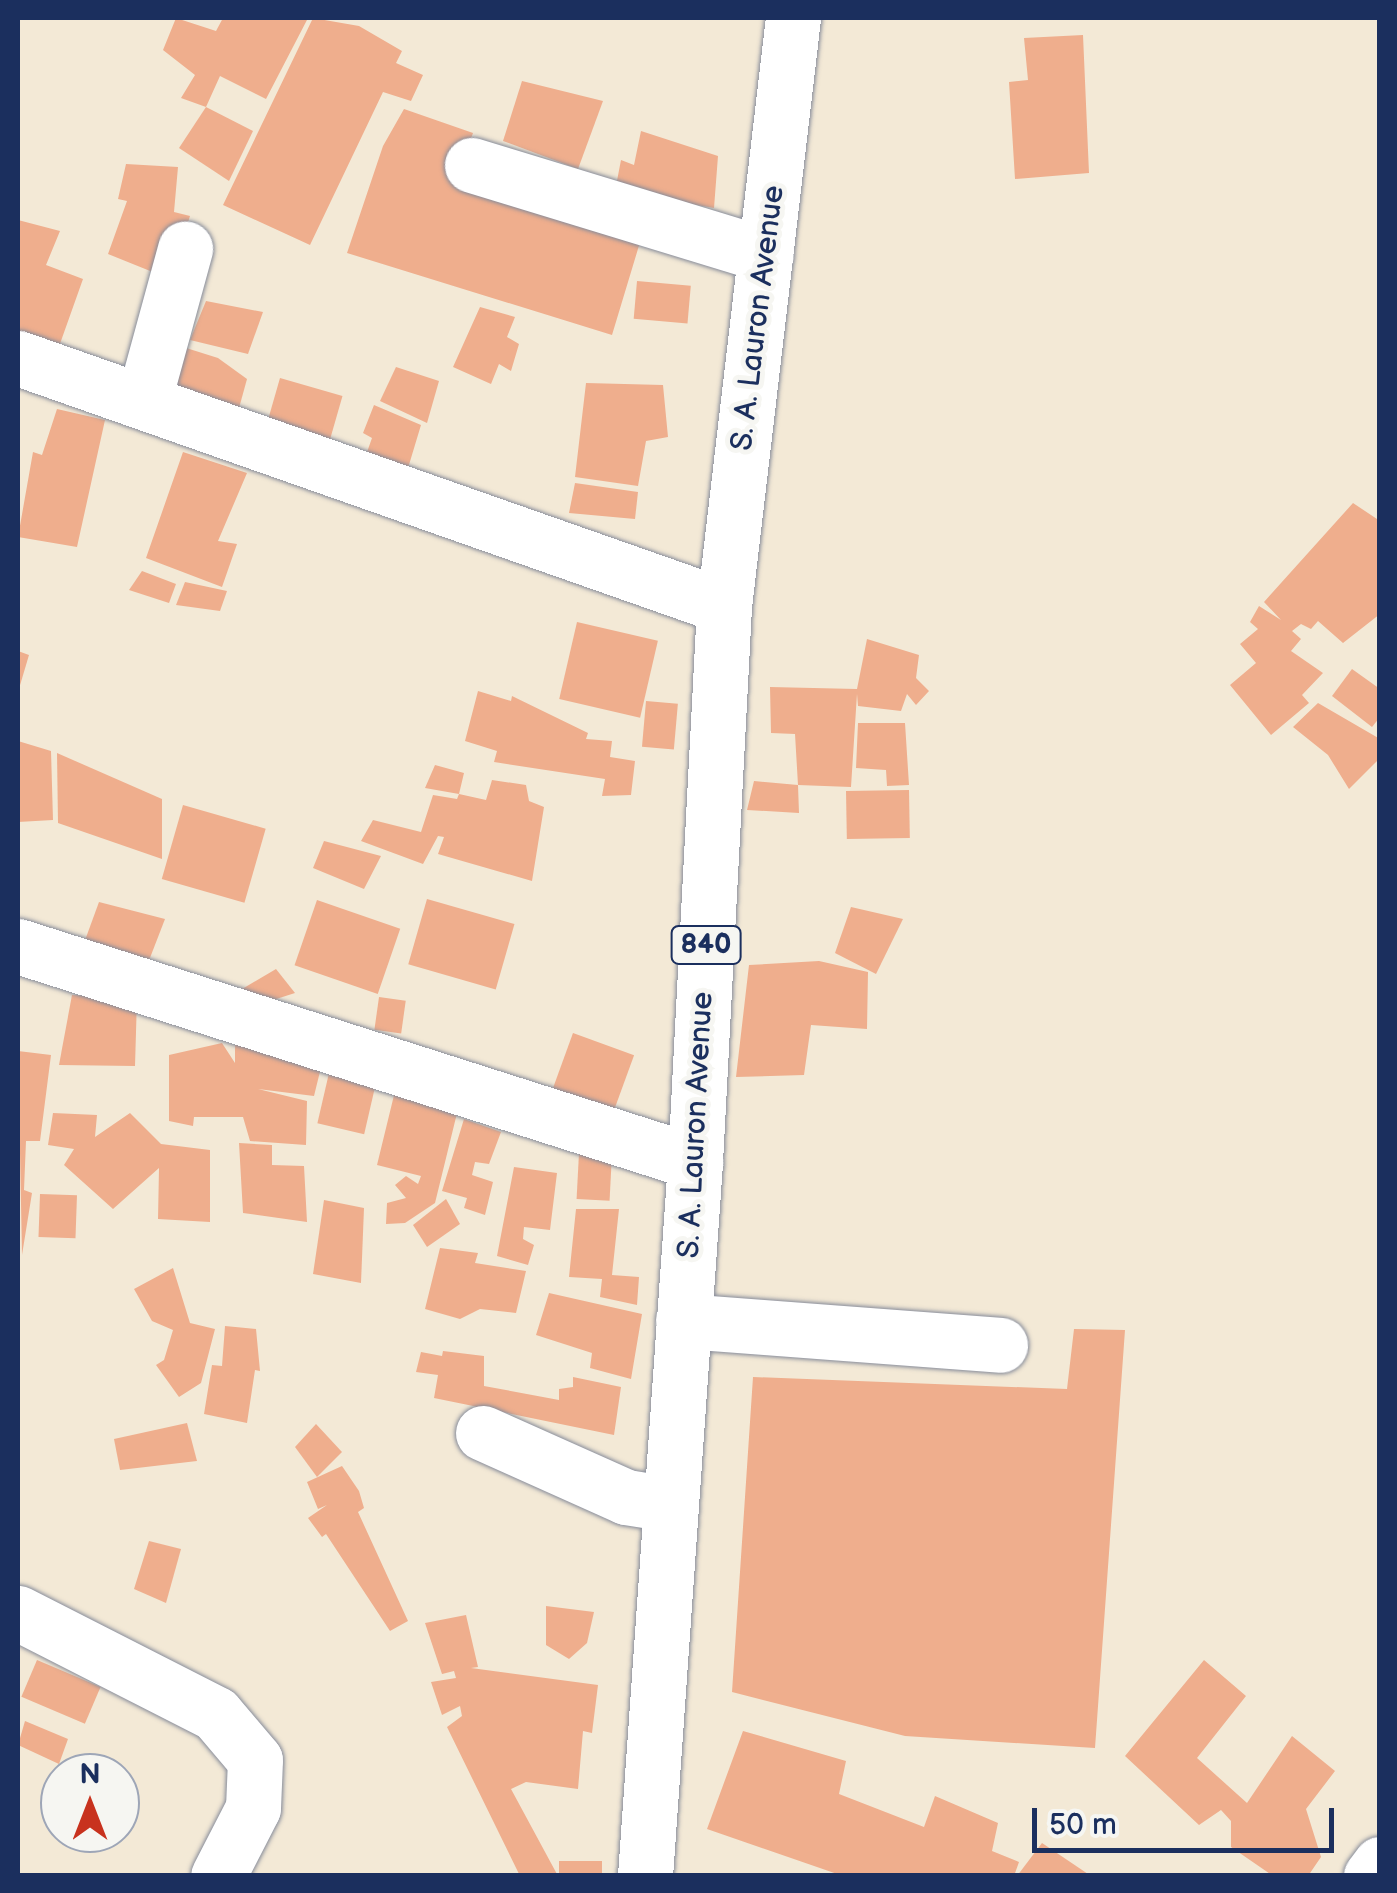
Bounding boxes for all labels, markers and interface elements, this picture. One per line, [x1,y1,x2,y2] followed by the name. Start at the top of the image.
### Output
[724,183,792,453] street label: S. A. Lauron Avenue
[668,922,744,968] road number: 840
[671,991,721,1259] street label: S. A. Lauron Avenue
[40,1753,140,1853] north arrow
[79,1758,101,1791] text: N
[1037,1788,1340,1850] scale bar
[1049,1807,1117,1843] text: 50 m

